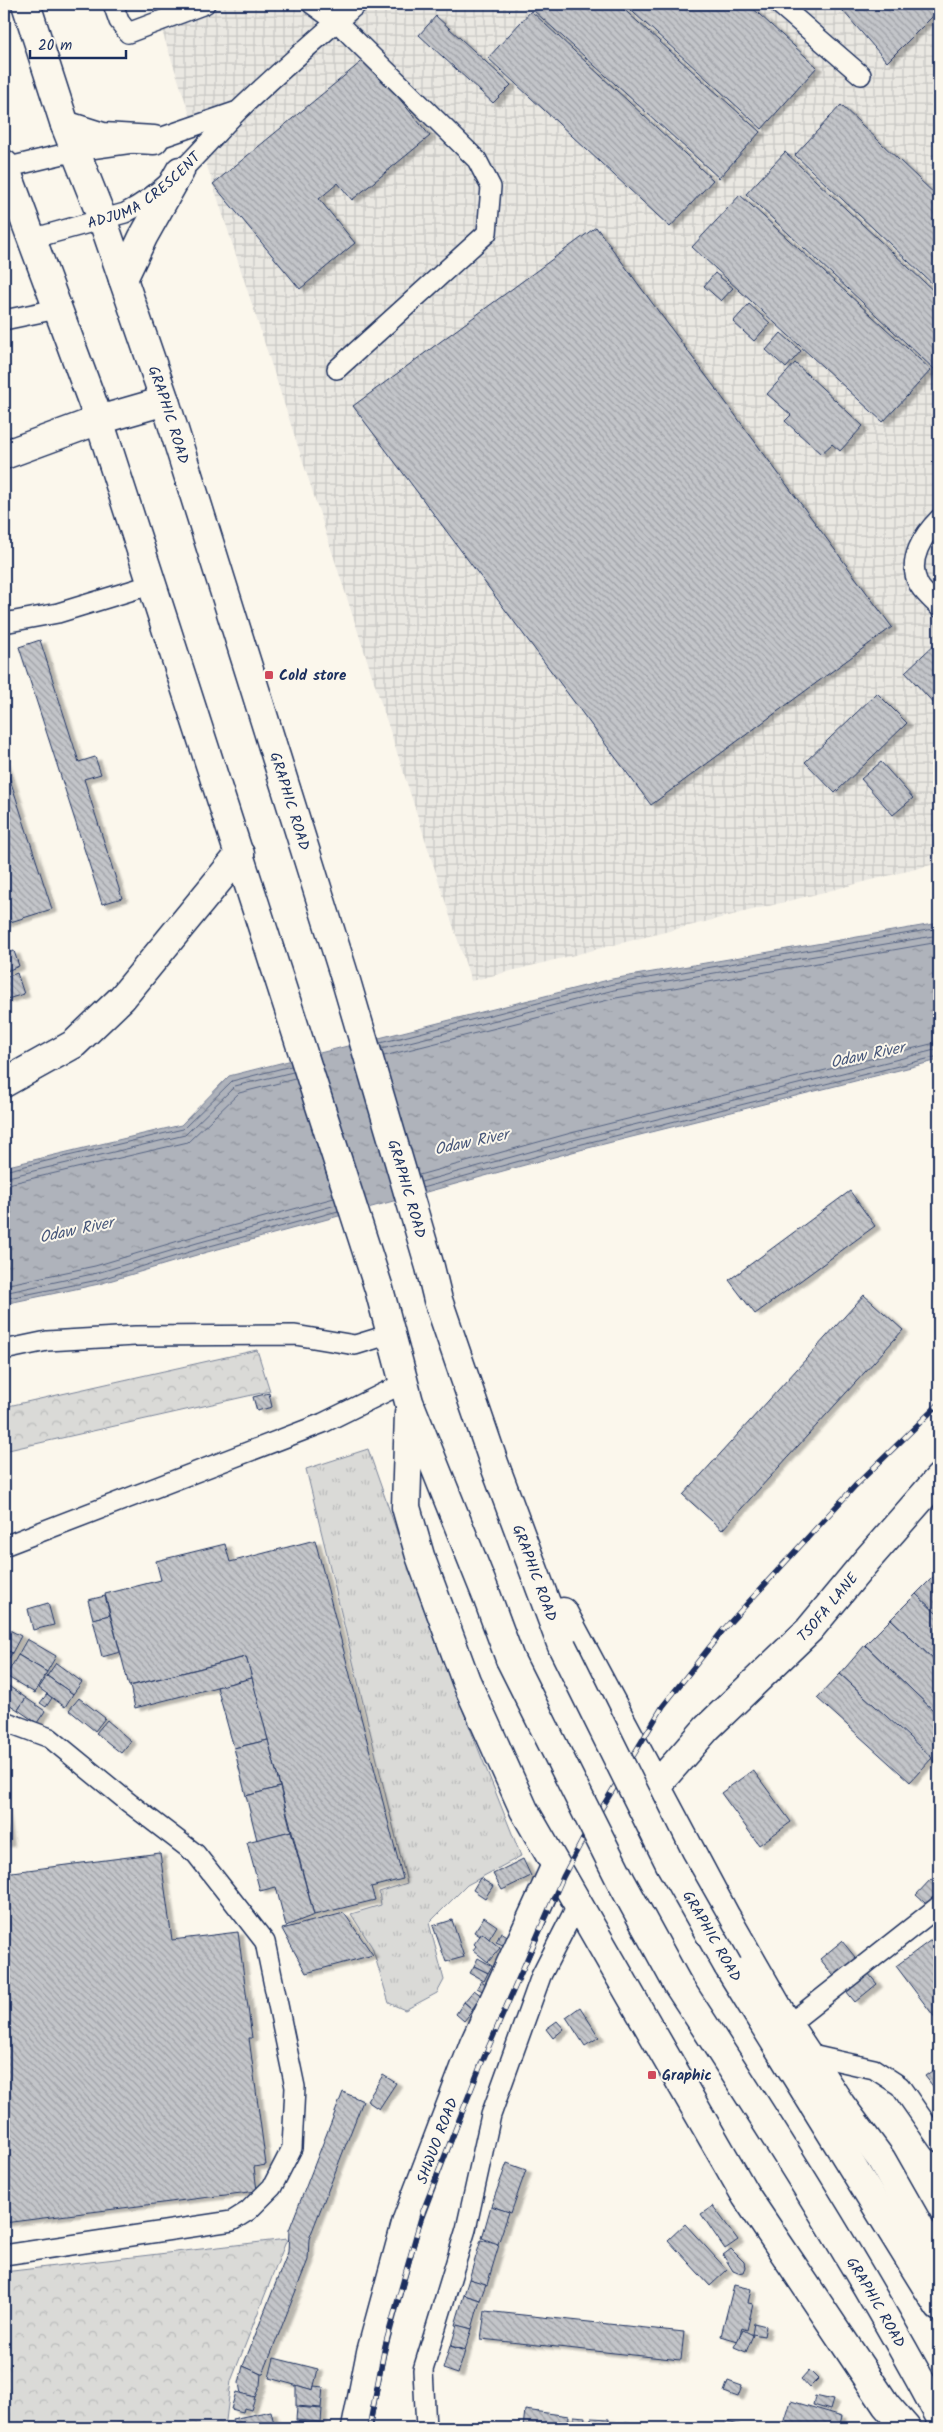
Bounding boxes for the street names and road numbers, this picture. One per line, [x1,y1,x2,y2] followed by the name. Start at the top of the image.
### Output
[85,145,208,236] street label: ADJUMA CRESCENT
[141,363,195,467] street label: GRAPHIC ROAD
[262,749,316,854] street label: GRAPHIC ROAD
[380,1137,432,1242] street label: GRAPHIC ROAD
[505,1521,563,1625] street label: GRAPHIC ROAD
[792,1567,865,1648] street label: TSOFA LANE
[675,1886,747,1987] street label: GRAPHIC ROAD
[411,2094,466,2188] street label: SHWUO ROAD
[839,2253,911,2353] street label: GRAPHIC ROAD

